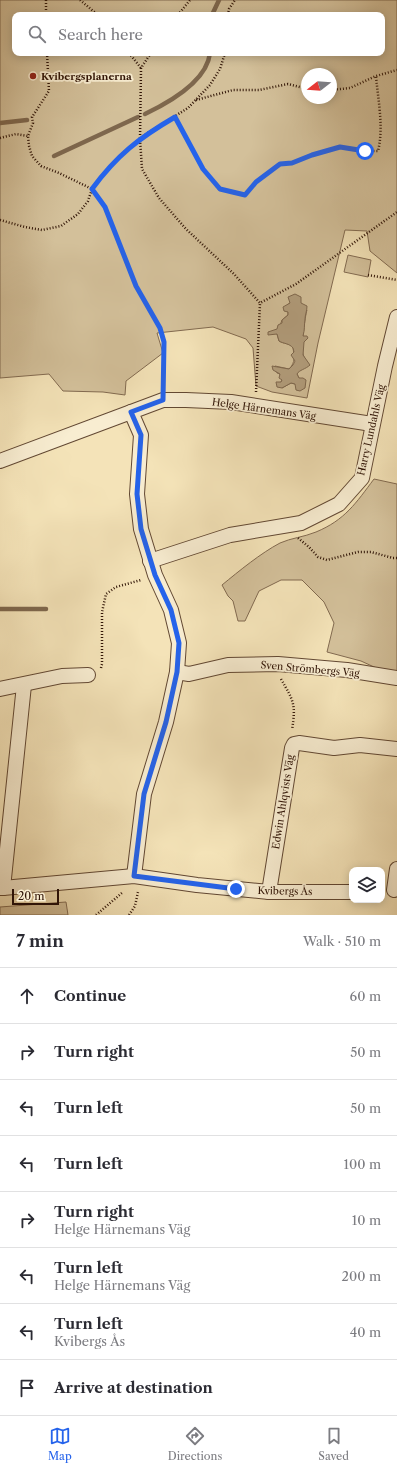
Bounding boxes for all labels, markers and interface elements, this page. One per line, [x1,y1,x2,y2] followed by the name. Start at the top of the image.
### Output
[12,12,385,56] search box
[26,23,48,45] icon: search
[58,25,143,44] text: Search here
[301,68,337,104] north arrow
[41,70,132,83] place label: Kvibergsplanerna
[28,71,38,81] marker: Kvibergsplanerna
[356,142,374,160] route start
[354,382,388,477] street label: Harry Lundahls Väg
[211,395,318,423] street label: Helge Härnemans Väg
[260,658,361,680] street label: Sven Strömbergs Väg
[269,753,297,850] street label: Edwin Ahlqvists Väg
[349,867,385,903] map controls
[349,867,385,903] button: layers
[227,880,245,898] route end
[258,884,312,898] street label: Kvibergs Ås
[12,887,59,906] scale bar
[18,889,44,903] text: 20 m
[16,931,64,951] text: 7 min
[303,933,381,949] text: Walk · 510 m
[16,985,38,1007] icon: ahead
[54,986,126,1005] text: Continue
[350,988,381,1004] text: 60 m
[16,1041,38,1063] icon: right
[54,1042,134,1061] text: Turn right
[350,1044,381,1060] text: 50 m
[16,1097,38,1119] icon: left
[54,1098,123,1117] text: Turn left
[350,1100,381,1116] text: 50 m
[16,1153,38,1175] icon: left
[54,1154,123,1173] text: Turn left
[343,1156,381,1172] text: 100 m
[54,1202,134,1221] text: Turn right
[16,1209,38,1231] icon: right
[352,1212,381,1228] text: 10 m
[54,1221,190,1237] text: Helge Härnemans Väg
[54,1258,123,1277] text: Turn left
[16,1265,38,1287] icon: left
[341,1268,381,1284] text: 200 m
[54,1277,190,1293] text: Helge Härnemans Väg
[54,1314,123,1333] text: Turn left
[16,1321,38,1343] icon: left
[350,1324,381,1340] text: 40 m
[54,1333,125,1349] text: Kvibergs Ås
[16,1377,38,1399] icon: arrive
[54,1378,213,1397] text: Arrive at destination
[48,1425,72,1463] tab: Map
[168,1425,222,1463] tab: Directions
[318,1425,349,1463] tab: Saved

